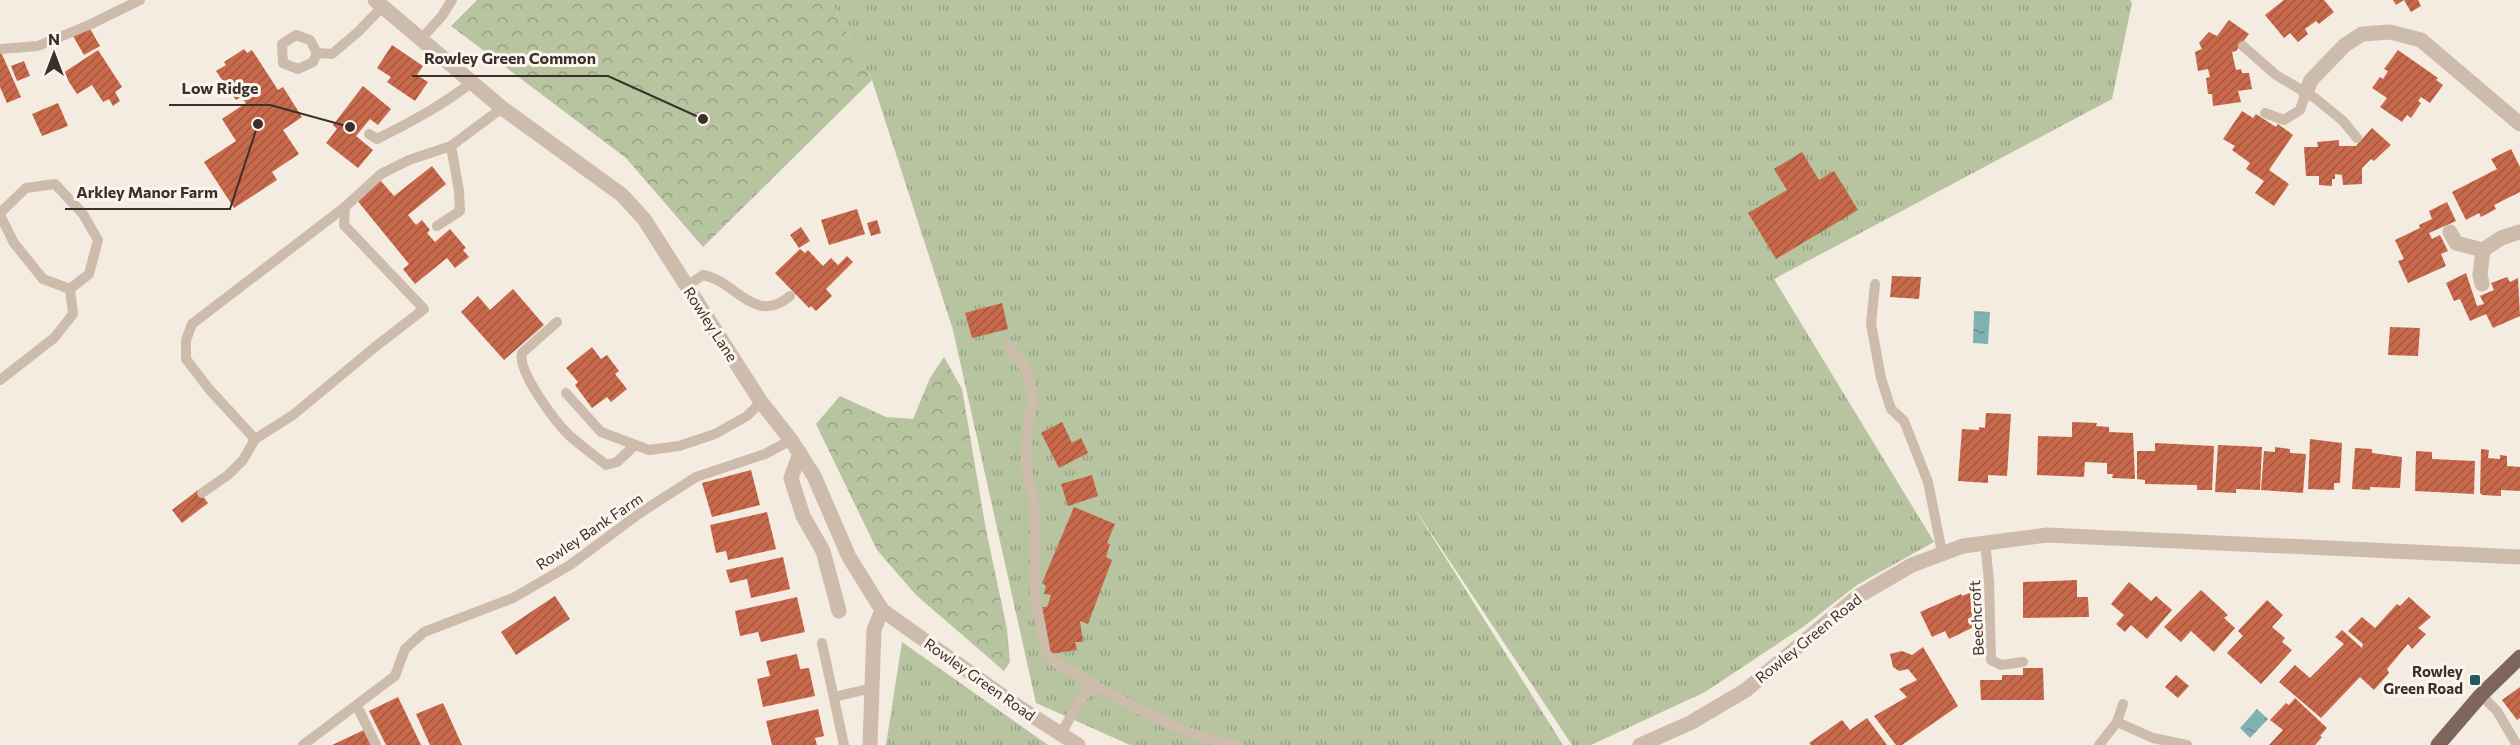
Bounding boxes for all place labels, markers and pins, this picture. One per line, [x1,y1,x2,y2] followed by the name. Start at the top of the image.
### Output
[412,42,608,76] callout: Rowley Green Common
[169,71,270,105] callout: Low Ridge
[65,175,230,209] callout: Arkley Manor Farm
[2383,662,2464,697] place label: Rowley Green Road
[2468,673,2482,687] marker: Rowley Green Road

